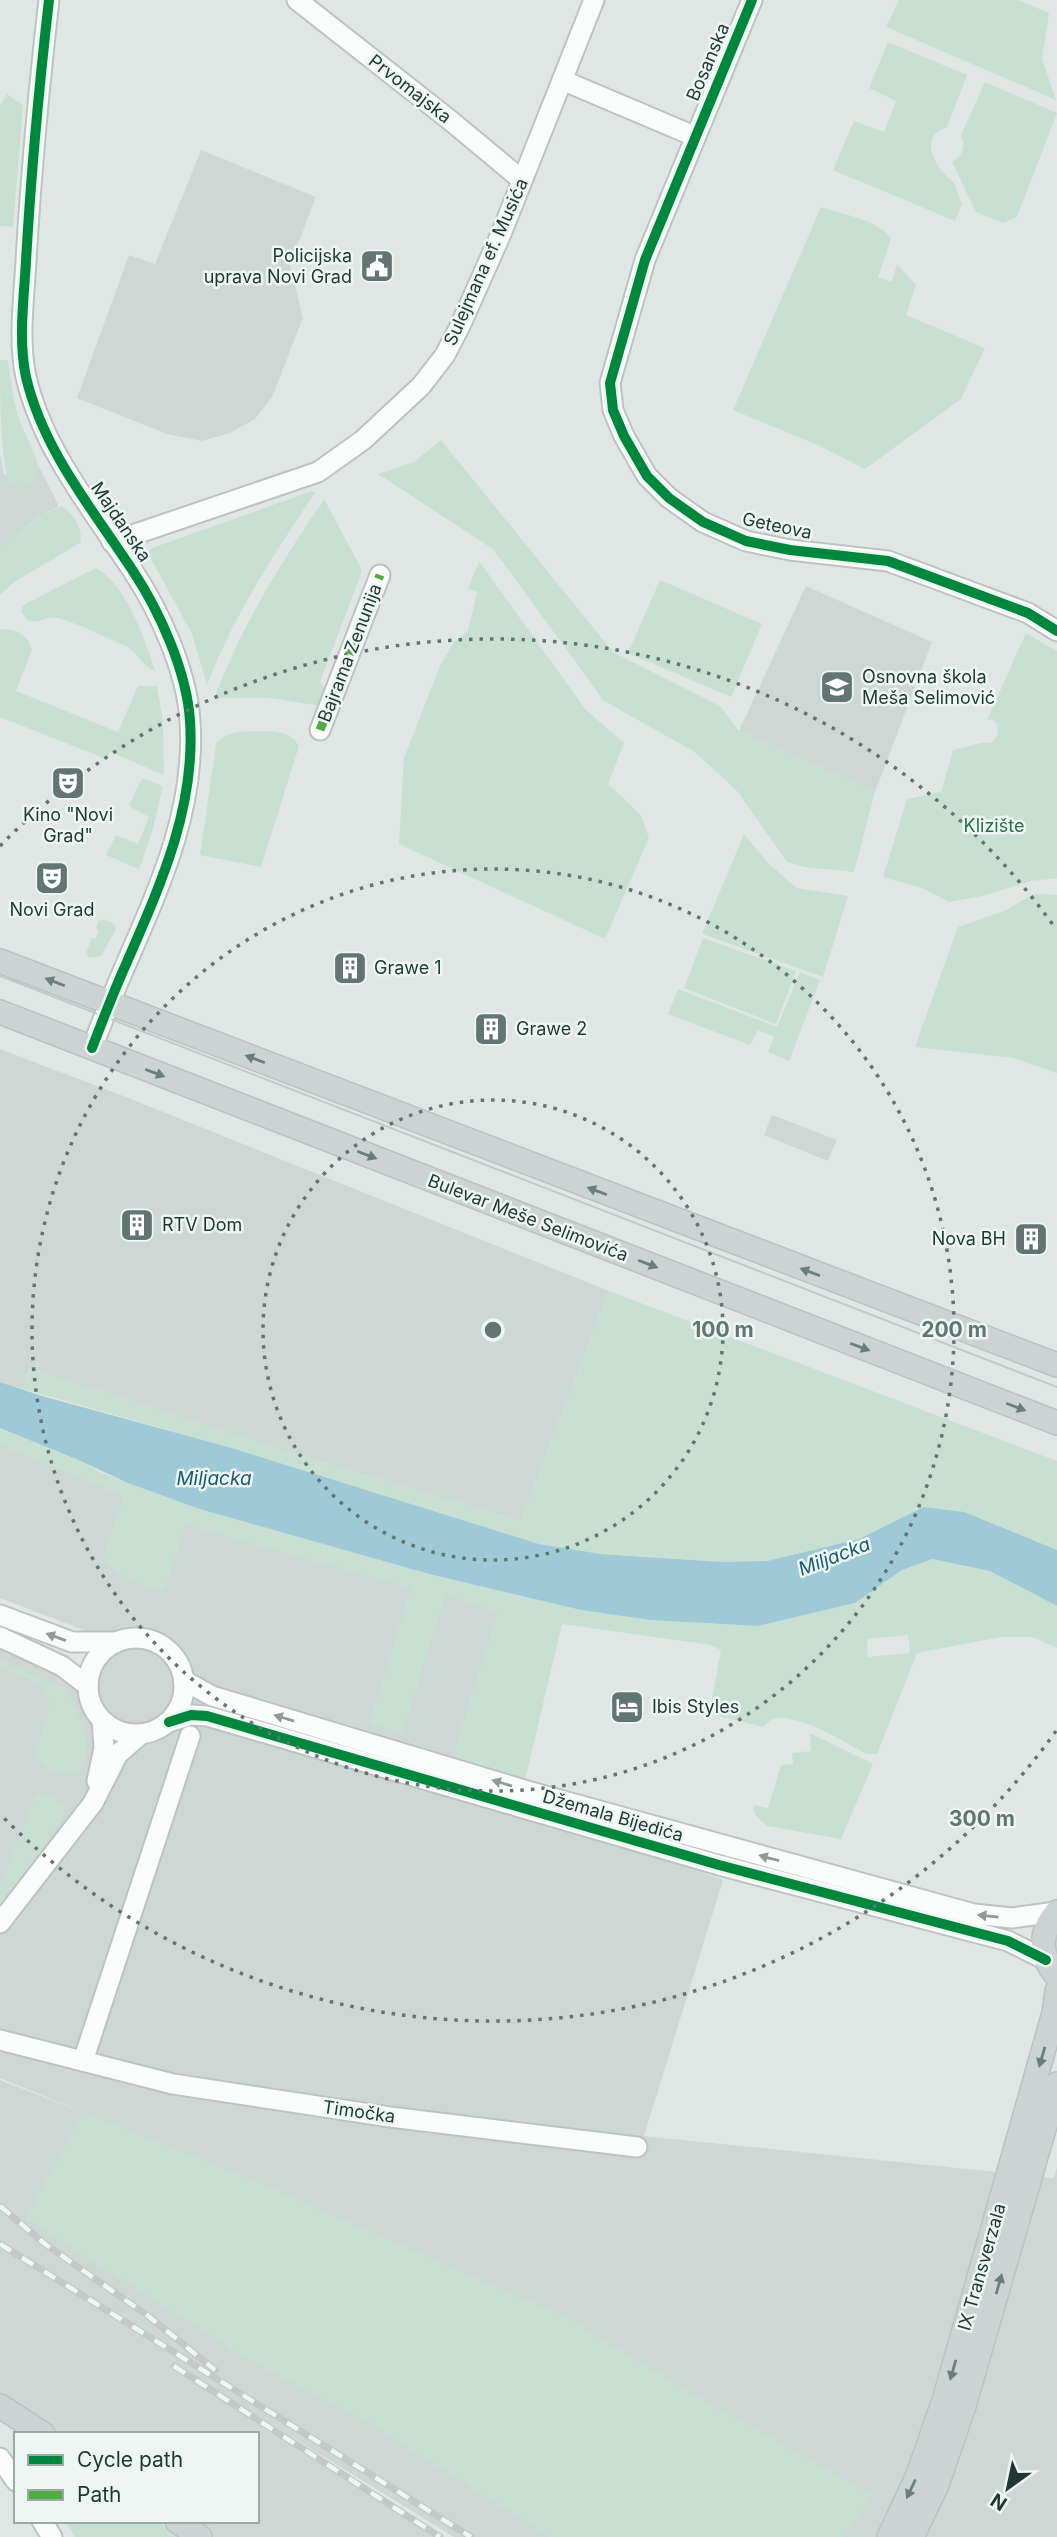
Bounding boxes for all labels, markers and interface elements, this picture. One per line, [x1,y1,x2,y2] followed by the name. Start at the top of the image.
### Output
[682,20,733,104] street label: Bosanska
[365,50,456,127] street label: Prvomajska
[439,175,532,349] street label: Sulejmana ef. Musića
[204,245,352,287] place label: Policijska uprava Novi Grad
[358,247,396,285] public building icon: Policijska uprava Novi Grad
[87,478,156,566] street label: Majdanska
[740,508,814,543] street label: Geteova
[313,581,386,725] street label: Bajrama Zenunija
[862,666,995,708] place label: Osnovna škola Meša Selimović
[818,668,856,706] school or university icon: Osnovna škola Meša Selimović
[49,764,87,802] theatre icon: Kino "Novi Grad"
[23,804,113,846] place label: Kino "Novi Grad"
[964,815,1024,836] park label: Klizište
[33,859,71,897] theatre icon: Novi Grad
[10,899,94,920] place label: Novi Grad
[331,949,369,987] building icon: Grawe 1
[374,957,442,978] place label: Grawe 1
[44,976,65,987] one-way arrow
[472,1010,510,1048] building icon: Grawe 2
[516,1018,587,1039] place label: Grawe 2
[245,1053,266,1064] one-way arrow
[145,1067,166,1078] one-way arrow
[357,1150,378,1161] one-way arrow
[425,1170,631,1265] street label: Bulevar Meše Selimovića
[587,1185,608,1196] one-way arrow
[118,1206,156,1244] building icon: RTV Dom
[162,1214,242,1235] place label: RTV Dom
[1012,1220,1050,1258] building icon: Nova BH
[932,1228,1006,1249] place label: Nova BH
[637,1259,658,1270] one-way arrow
[799,1266,820,1277] one-way arrow
[692,1317,754,1342] text: 100 m
[921,1317,987,1342] text: 200 m
[481,1318,505,1342] centre of rings
[849,1341,870,1352] one-way arrow
[1005,1402,1026,1413] one-way arrow
[176,1467,252,1490] water label: Miljacka
[795,1532,874,1581] water label: Miljacka
[46,1631,67,1642] one-way arrow
[608,1688,646,1726] hotel icon: Ibis Styles
[652,1696,739,1717] place label: Ibis Styles
[274,1713,295,1723] one-way arrow
[492,1777,513,1787] one-way arrow
[540,1785,686,1846] street label: Džemala Bijedića
[949,1806,1015,1831] text: 300 m
[758,1852,779,1862] one-way arrow
[977,1910,999,1921] one-way arrow
[1036,2047,1046,2068] one-way arrow
[322,2096,397,2127] street label: Timočka
[953,2201,1010,2333] street label: IX Transverzala
[995,2273,1005,2294] one-way arrow
[947,2360,957,2381] one-way arrow
[14,2432,259,2523] legend
[77,2447,183,2472] text: Cycle path
[973,2453,1043,2523] north arrow
[906,2479,917,2499] one-way arrow
[77,2482,122,2507] text: Path
[987,2488,1011,2515] text: N

